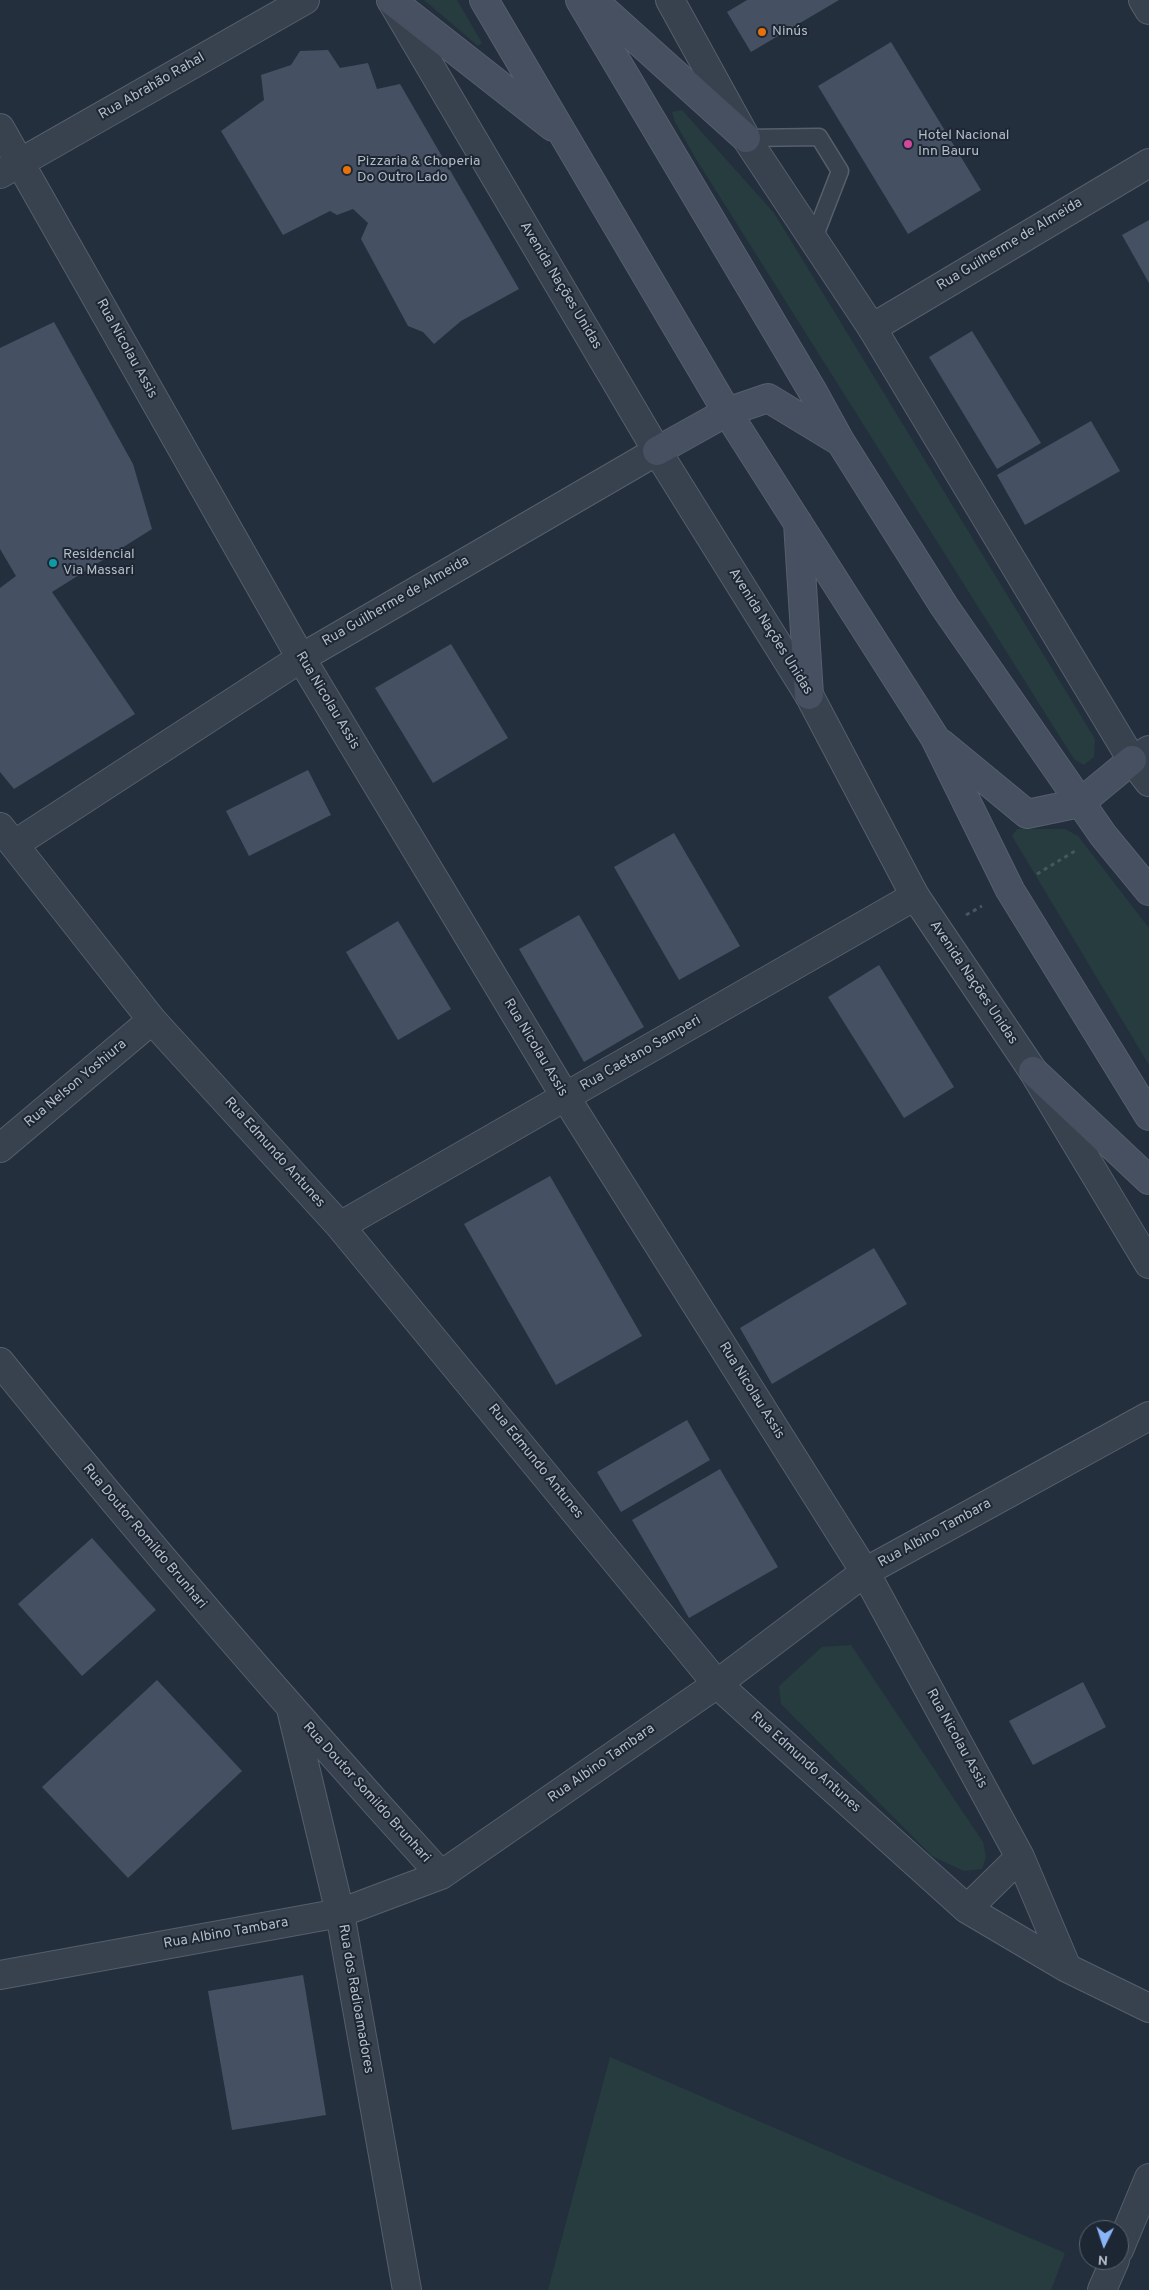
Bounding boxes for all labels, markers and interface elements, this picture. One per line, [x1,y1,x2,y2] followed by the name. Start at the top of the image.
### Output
[772,24,808,40] place label: Ninu´s
[756,26,768,38] marker: Ninu´s
[96,50,208,124] street label: Rua Abrahão Rahal
[918,128,1009,160] place label: Hotel Nacional Inn Bauru
[902,138,914,150] marker: Hotel Nacional Inn Bauru
[357,154,480,186] place label: Pizzaria & Choperia Do Outro Lado
[341,164,353,176] marker: Pizzaria & Choperia Do Outro Lado
[934,195,1086,295] street label: Rua Guilherme de Almeida
[515,219,605,353] street label: Avenida Nações Unidas
[92,296,160,402] street label: Rua Nicolau Assis
[63,547,135,580] place label: Residencial Via Massari
[320,553,472,651] street label: Rua Guilherme de Almeida
[47,557,59,569] marker: Residencial Via Massari
[724,566,816,698] street label: Avenida Nações Unidas
[291,649,363,753] street label: Rua Nicolau Assis
[925,918,1021,1048] street label: Avenida Nações Unidas
[499,996,571,1100] street label: Rua Nicolau Assis
[578,1013,704,1095] street label: Rua Caetano Samperi
[22,1036,130,1132] street label: Rua Nelson Yoshiura
[220,1094,328,1212] street label: Rua Edmundo Antunes
[714,1339,788,1443] street label: Rua Nicolau Assis
[484,1401,586,1523] street label: Rua Edmundo Antunes
[78,1461,210,1613] street label: Rua Doutor Romildo Brunhari
[876,1496,994,1572] street label: Rua Albino Tambara
[922,1686,990,1792] street label: Rua Nicolau Assis
[746,1709,864,1817] street label: Rua Edmundo Antunes
[298,1719,434,1867] street label: Rua Doutor Somildo Brunhari
[545,1721,659,1807] street label: Rua Albino Tambara
[162,1915,290,1953] street label: Rua Albino Tambara
[334,1923,376,2075] street label: Rua dos Radioamadores
[1079,2220,1129,2270] north arrow
[1097,2251,1109,2268] text: N

